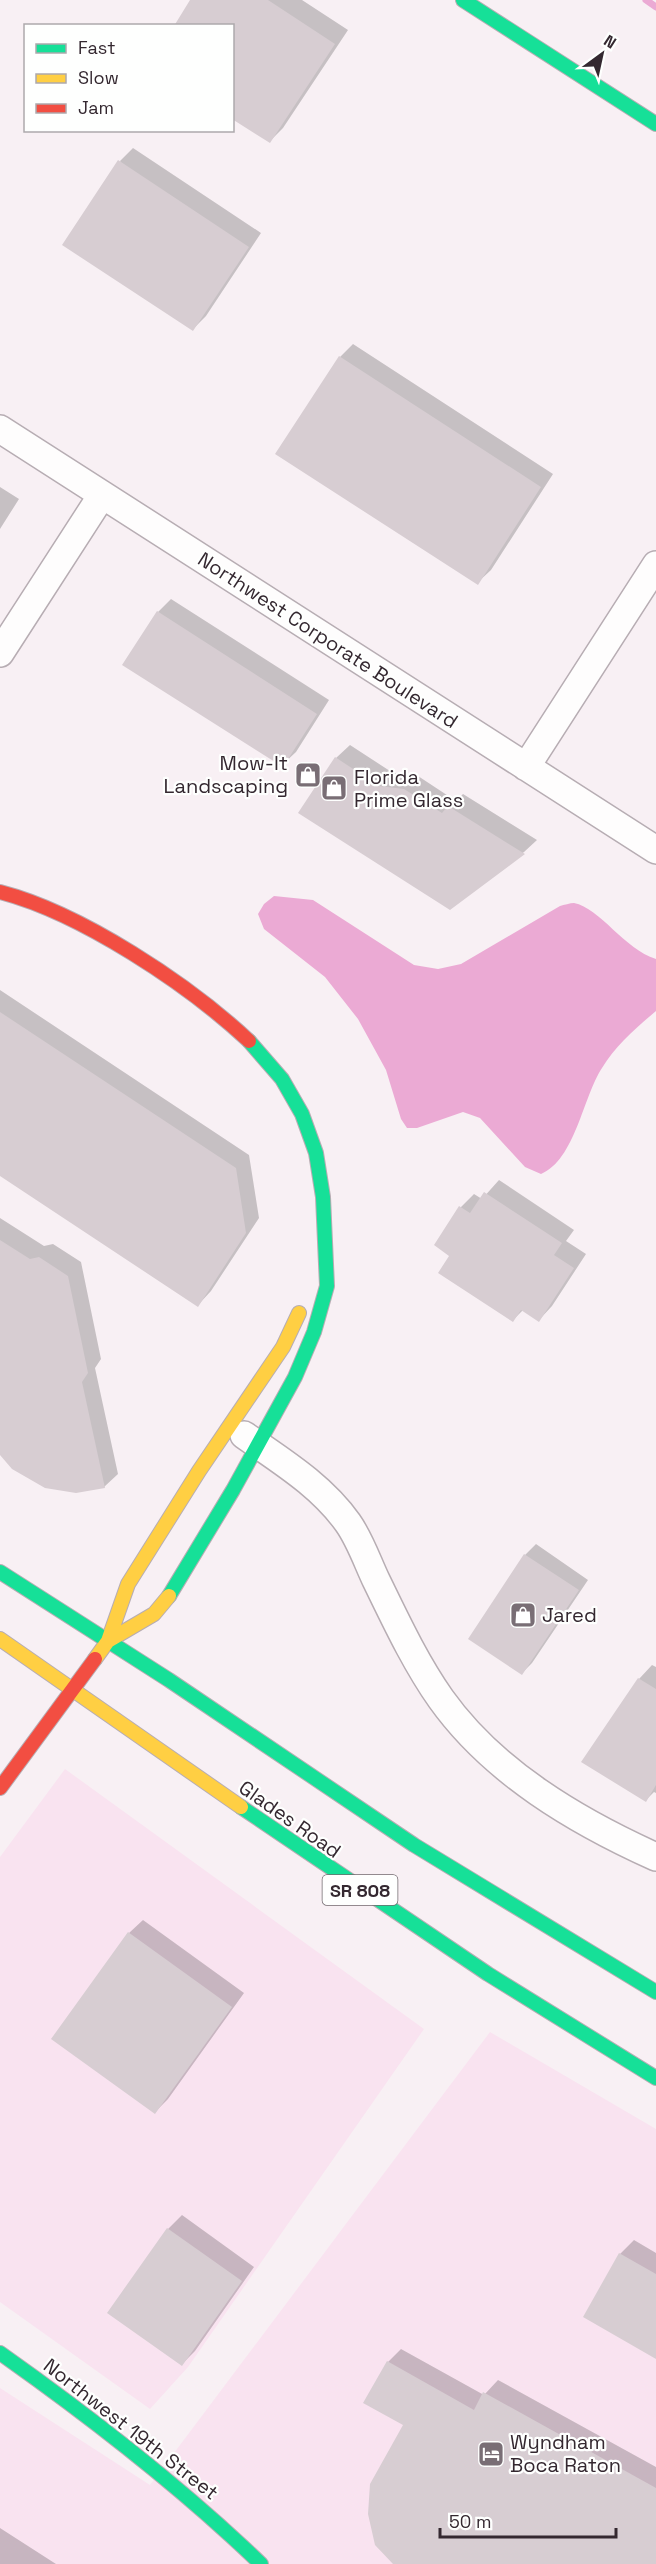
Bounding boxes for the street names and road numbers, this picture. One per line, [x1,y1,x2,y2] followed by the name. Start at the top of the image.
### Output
[193,546,463,734] street label: Northwest Corporate Boulevard
[234,1774,346,1864] street label: Glades Road
[322,1875,398,1905] road number: SR 808
[38,2353,224,2505] street label: Northwest 19th Street

